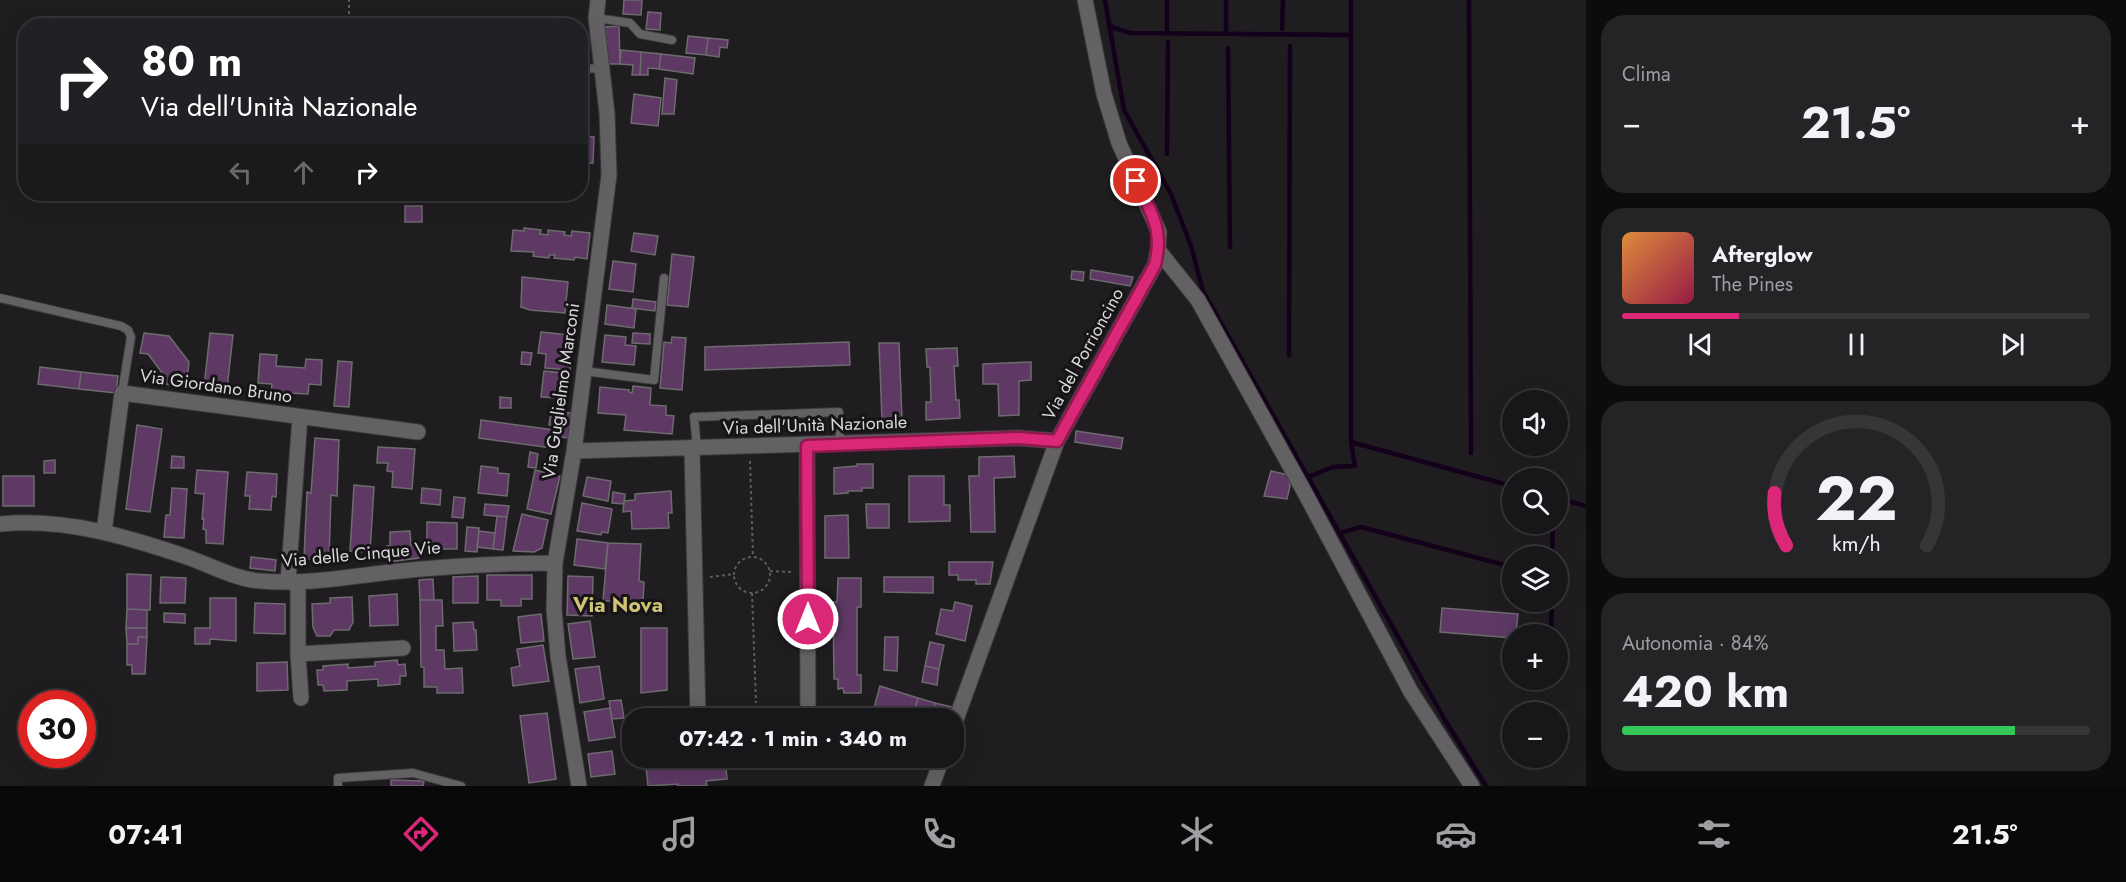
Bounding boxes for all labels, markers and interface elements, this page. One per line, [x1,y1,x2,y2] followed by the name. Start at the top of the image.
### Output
[141,31,242,92] text: 80 m
[42,42,120,120] icon: right
[1622,60,1671,89] text: Clima
[141,87,417,126] text: Via dell'Unità Nazionale
[1801,90,1910,155] text: 21.5°
[1622,99,1641,146] text: −
[2070,99,2090,146] text: +
[1110,155,1161,206] pin
[224,156,257,189] icon: left
[287,156,320,189] icon: ahead
[350,156,383,189] icon: right
[1119,164,1152,197] icon: arrive
[1712,238,1813,270] text: Afterglow
[1712,270,1793,299] text: The Pines
[1036,283,1130,425] street label: Via del Porrioncino
[536,301,586,481] street label: Via Guglielmo Marconi
[1684,328,1717,361] icon: previous
[1840,328,1873,361] icon: pause
[1996,328,2029,361] icon: next
[138,362,294,410] street label: Via Giordano Bruno
[1502,390,1568,768] map controls
[1502,390,1568,456] button: sound
[722,409,908,441] street label: Via dell'Unità Nazionale
[1815,454,1897,544] text: 22
[1502,468,1568,534] button: search
[1832,529,1880,560] text: km/h
[280,534,442,574] street label: Via delle Cinque Vie
[1502,546,1568,612] button: layers
[776,587,840,651] position arrow
[572,590,663,620] district label: Via Nova
[1502,624,1568,690] button: +
[1622,629,1768,658] text: Autonomia · 84%
[1622,659,1789,724] text: 420 km
[18,690,96,768] speed limit sign: 30
[1502,702,1568,768] button: −
[679,722,907,754] text: 07:42 · 1 min · 340 m
[400,813,442,855] icon: directions
[659,813,701,855] icon: music
[918,813,960,855] icon: phone
[1176,813,1218,855] icon: climate
[1435,813,1477,855] icon: car
[1693,813,1735,855] icon: filters
[108,815,184,854] text: 07:41
[1952,815,2018,854] text: 21.5°

